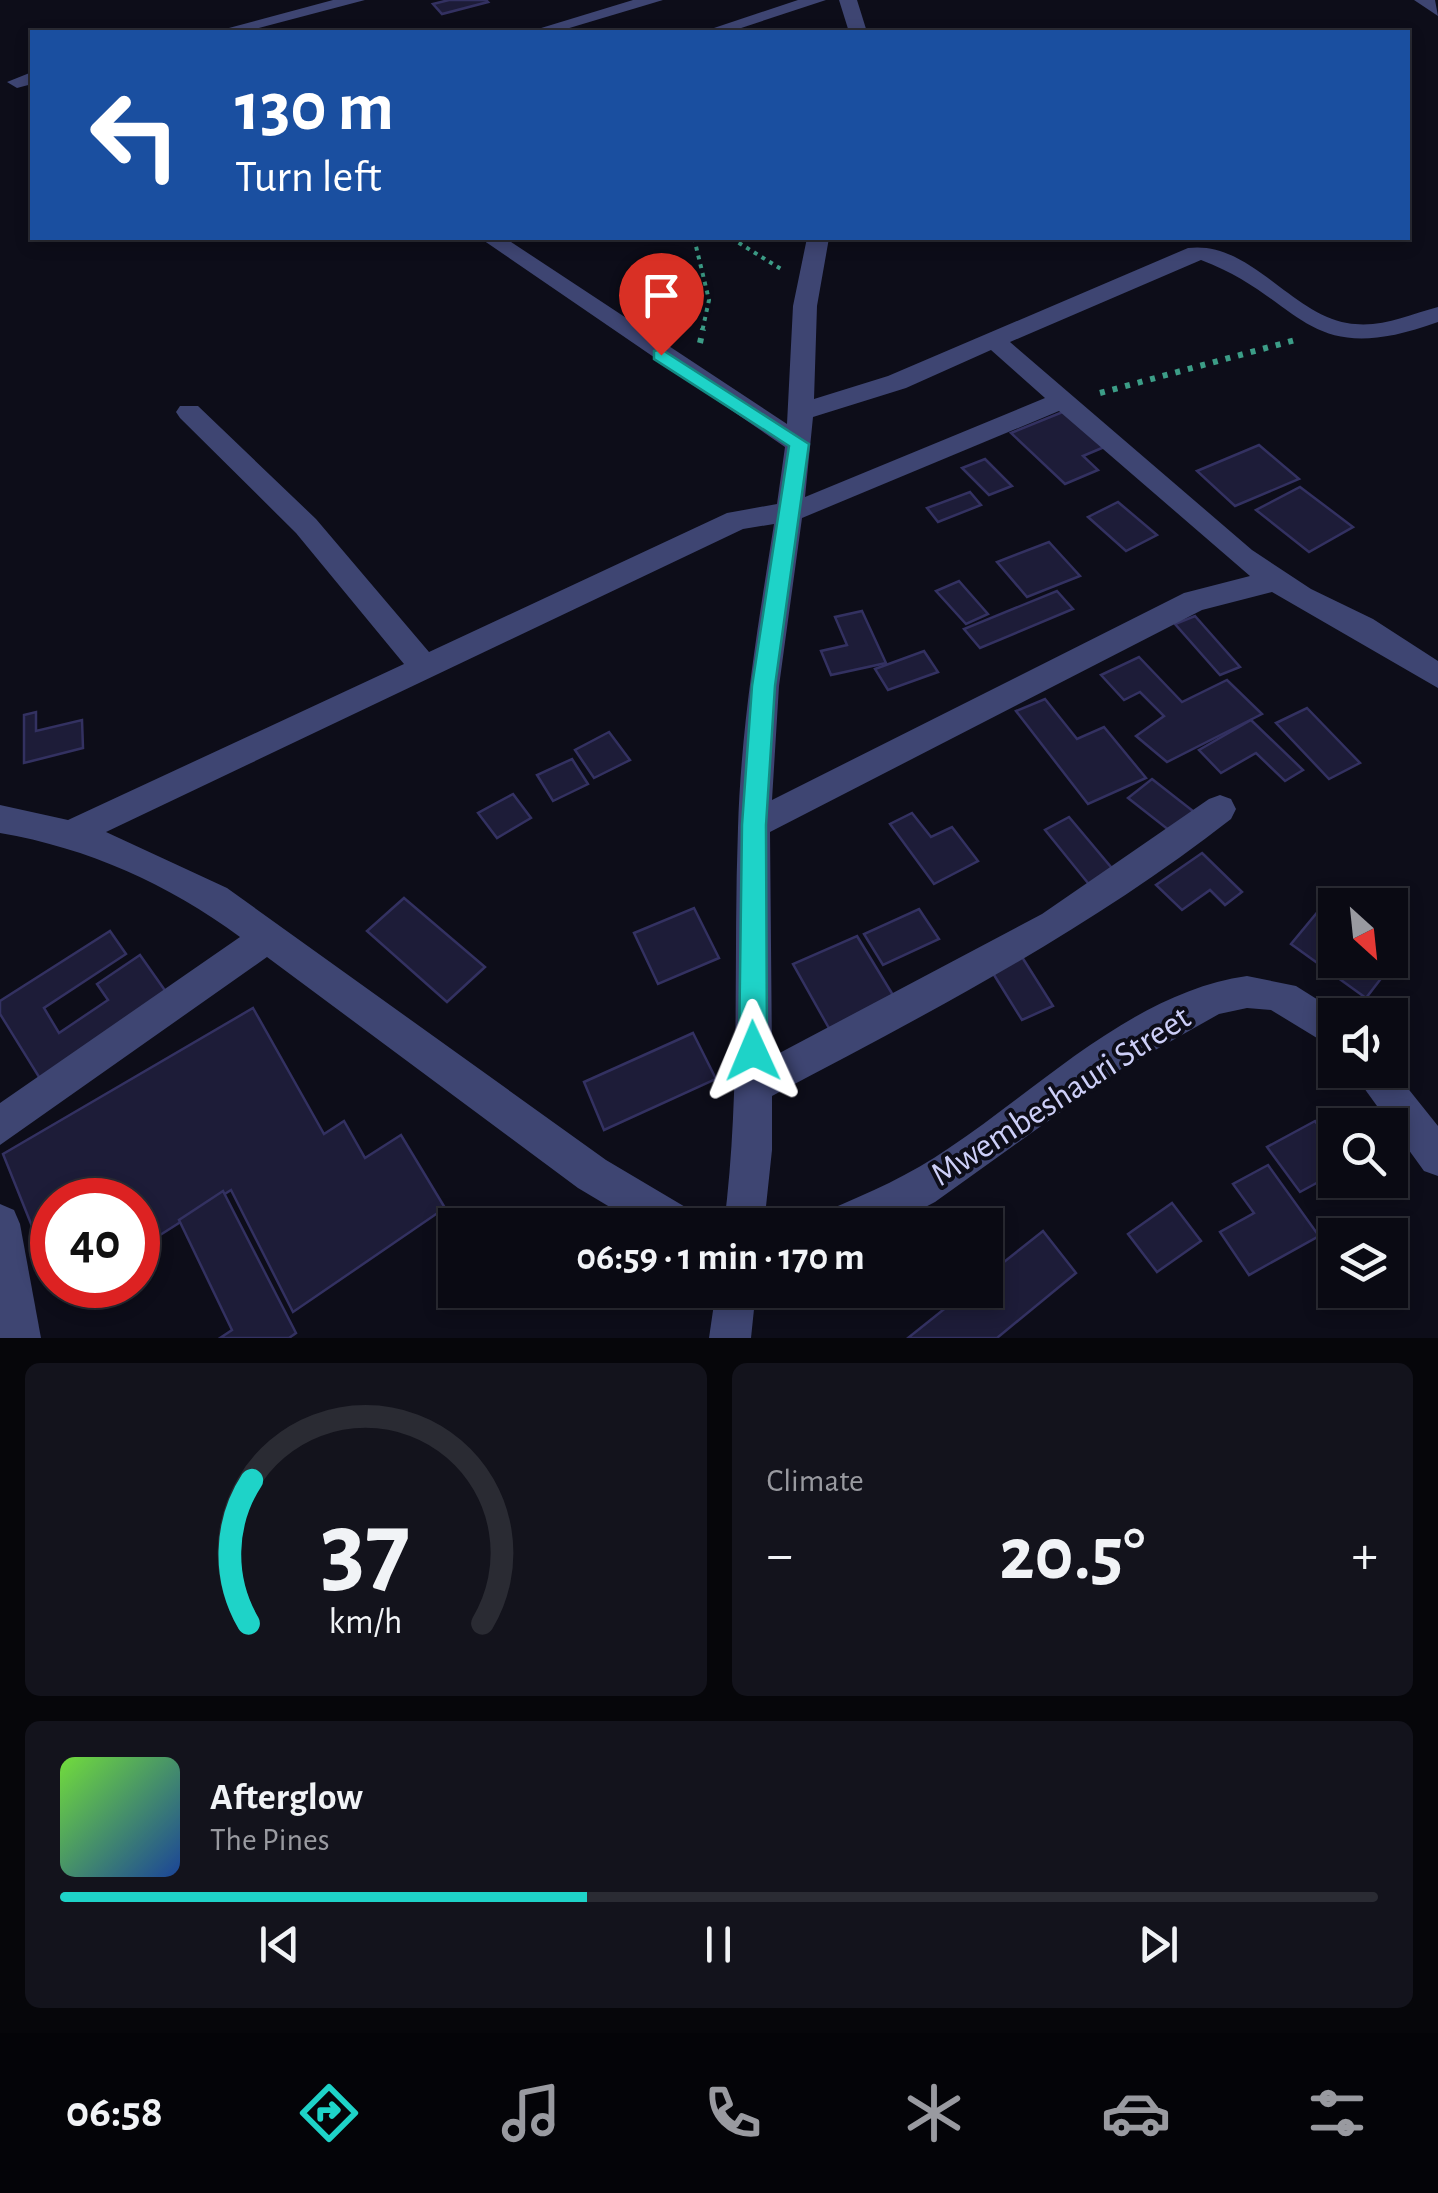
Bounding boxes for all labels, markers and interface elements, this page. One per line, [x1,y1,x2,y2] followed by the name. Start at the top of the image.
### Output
[70,70,200,200] icon: left
[235,73,394,143] text: 130 m
[235,155,382,200] text: Turn left
[619,253,704,356] pin
[634,268,689,323] icon: arrive
[1318,888,1408,978] north arrow
[1318,888,1408,1308] map controls
[1318,998,1408,1088] button: sound
[701,999,805,1103] position arrow
[925,1000,1197,1193] street label: Mwembeshauri Street
[1318,1108,1408,1198] button: search
[30,1178,160,1308] speed limit sign: 40
[1318,1218,1408,1308] button: layers
[576,1239,865,1277] text: 06:59 · 1 min · 170 m
[767,1465,864,1497] text: Climate
[321,1498,411,1602] text: 37
[999,1518,1145,1593] text: 20.5°
[767,1528,793,1583] text: −
[1352,1528,1378,1583] text: +
[329,1604,403,1640] text: km/h
[210,1779,363,1817] text: Afterglow
[210,1824,330,1856] text: The Pines
[252,1917,307,1972] icon: previous
[691,1917,746,1972] icon: pause
[1131,1917,1186,1972] icon: next
[294,2078,364,2148] icon: directions
[496,2078,566,2148] icon: music
[698,2078,768,2148] icon: phone
[899,2078,969,2148] icon: climate
[1101,2078,1171,2148] icon: car
[1302,2078,1372,2148] icon: filters
[66,2090,163,2135] text: 06:58

